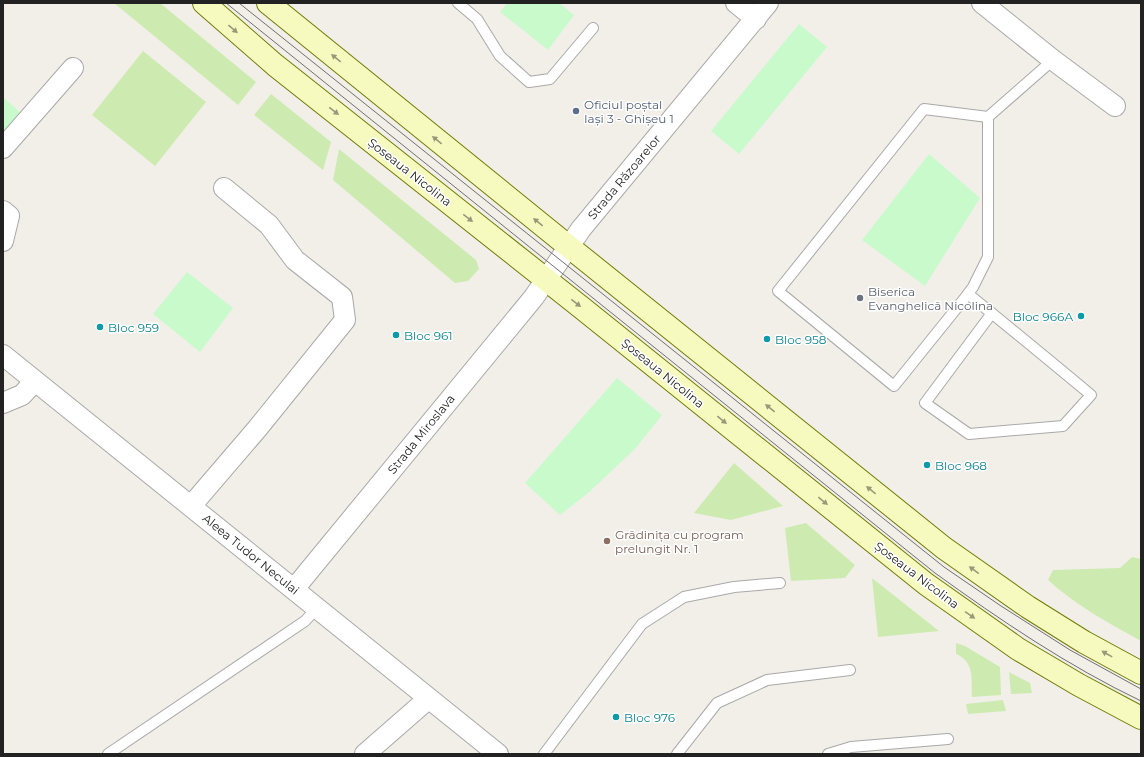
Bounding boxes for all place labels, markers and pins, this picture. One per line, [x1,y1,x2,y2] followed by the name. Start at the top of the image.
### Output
[584,97,674,126] place label: Oficiul poștal Iași 3 - Ghișeu 1
[571,106,581,116] marker: Oficiul poștal Iași 3 - Ghișeu 1
[868,284,993,313] place label: Biserica Evanghelică Nicolina
[855,293,865,303] marker: Biserica Evanghelică Nicolina
[1013,309,1073,324] place label: Bloc 966A
[1076,311,1086,321] marker: Bloc 966A
[108,320,159,335] place label: Bloc 959
[95,322,105,332] marker: Bloc 959
[404,328,453,343] place label: Bloc 961
[391,330,401,340] marker: Bloc 961
[775,332,827,347] place label: Bloc 958
[762,334,772,344] marker: Bloc 958
[935,458,987,473] place label: Bloc 968
[922,460,932,470] marker: Bloc 968
[615,527,744,556] place label: Grădinița cu program prelungit Nr. 1
[602,536,612,546] marker: Grădinița cu program prelungit Nr. 1
[624,710,675,725] place label: Bloc 976
[611,712,621,722] marker: Bloc 976

